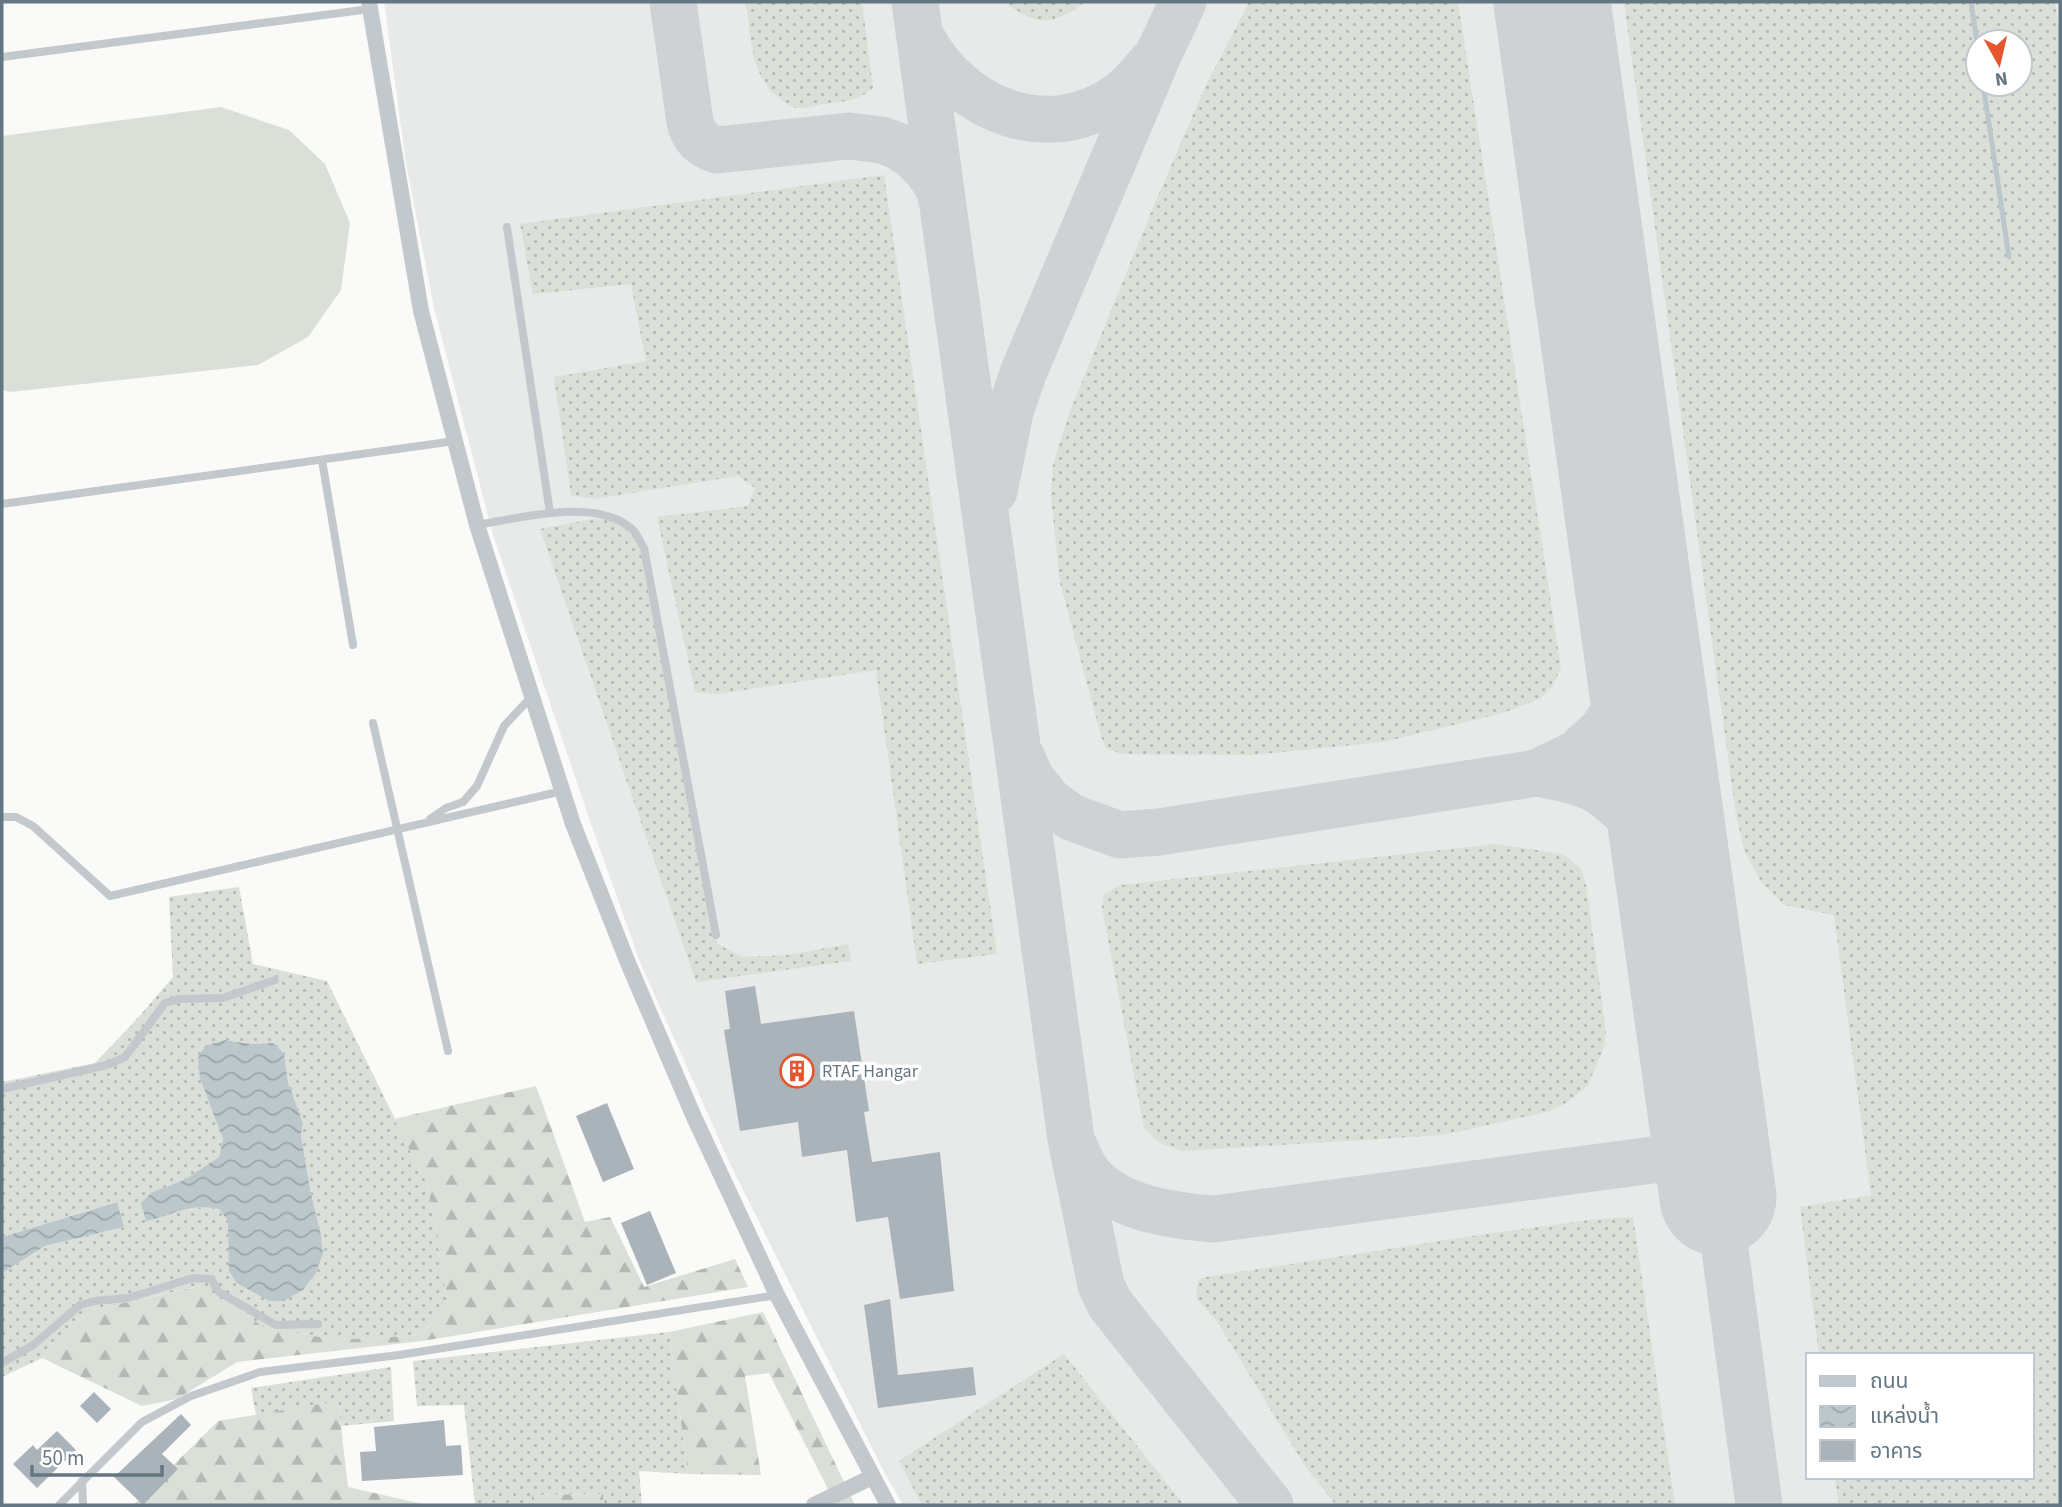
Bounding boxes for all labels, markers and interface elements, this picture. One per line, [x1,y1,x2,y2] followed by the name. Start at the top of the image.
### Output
[1964,28,2034,98] north arrow
[1993,64,2009,93] text: N
[778,1052,816,1090] building icon: RTAF Hangar
[822,1059,919,1084] place label: RTAF Hangar
[1806,1353,2034,1479] legend
[1870,1366,1908,1396] text: ถนน
[1870,1401,1939,1431] text: แหล่งน้ำ
[32,1434,161,1478] scale bar
[1870,1436,1922,1466] text: อาคาร
[42,1443,84,1473] text: 50 m

